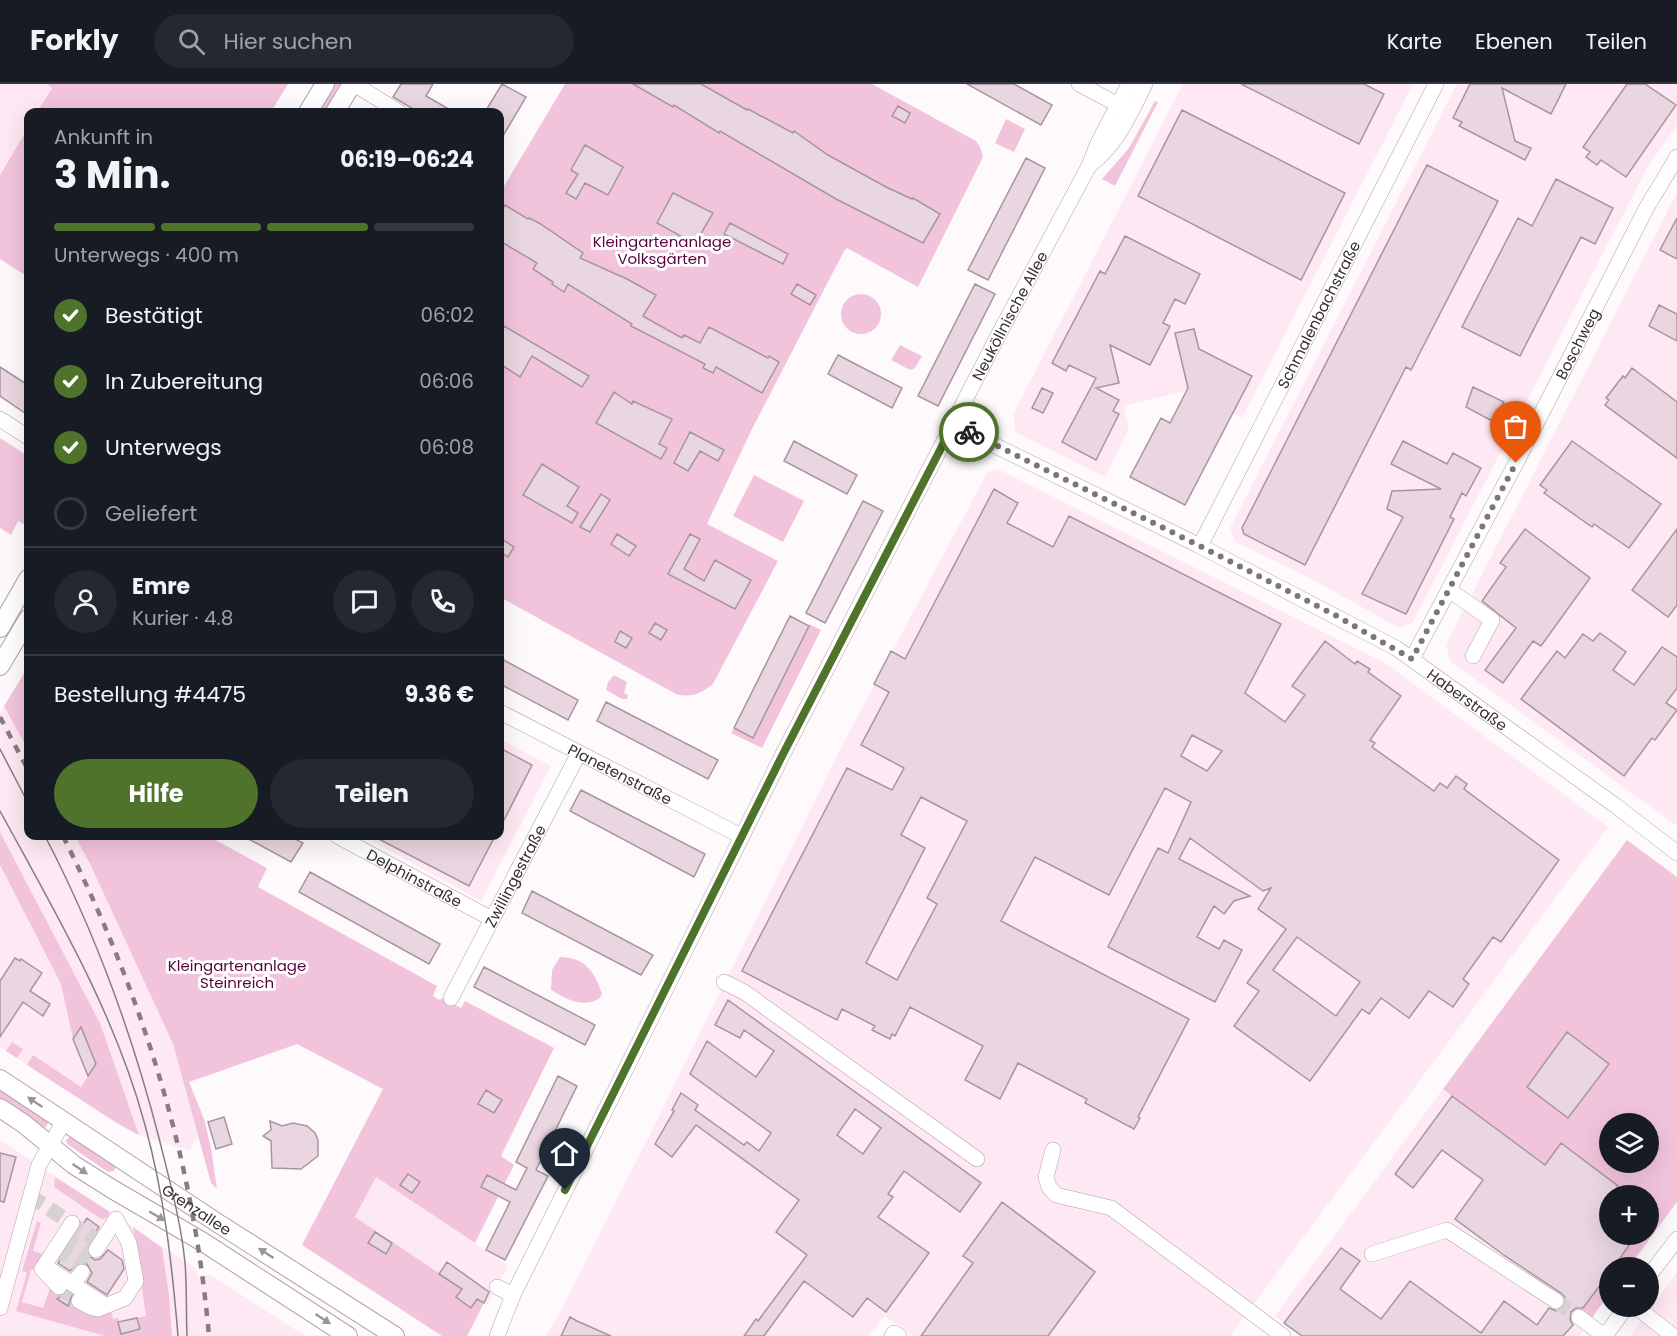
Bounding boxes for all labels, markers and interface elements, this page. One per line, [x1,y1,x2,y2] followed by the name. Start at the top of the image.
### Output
[154,14,574,68] search box
[30,21,118,60] text: Forkly
[175,25,208,58] icon: search
[223,26,352,57] text: Hier suchen
[1387,27,1442,56] text: Karte
[1475,27,1553,56] text: Ebenen
[1586,27,1647,56] text: Teilen
[54,123,153,151] text: Ankunft in
[340,144,474,175] text: 06:19–06:24
[54,147,170,202] text: 3 Min.
[593,231,731,269] park label: Kleingartenanlage Volksgärten
[1272,237,1365,392] street label: Schmalenbachstraße
[54,241,239,269] text: Unterwegs · 400 m
[966,247,1052,384] street label: Neuköllnische Allee
[54,299,87,332] icon: check
[105,300,203,331] text: Bestätigt
[420,301,474,329] text: 06:02
[1550,304,1604,383] street label: Boschweg
[54,365,87,398] icon: check
[105,366,263,397] text: In Zubereitung
[419,367,474,395] text: 06:06
[1490,401,1541,463] pin
[939,402,999,462] courier
[1499,410,1532,443] icon: bag
[953,416,986,449] icon: bike
[54,431,87,464] icon: check
[105,432,222,463] text: Unterwegs
[419,433,474,461] text: 06:08
[105,498,197,529] text: Geliefert
[54,570,117,633] button: person
[333,570,396,633] button: chat
[411,570,474,633] button: phone
[132,571,190,602] text: Emre
[132,604,233,632] text: Kurier · 4.8
[1423,663,1512,735] street label: Haberstraße
[54,679,246,710] text: Bestellung #4475
[405,679,474,710] text: 9.36 €
[564,738,676,809] street label: Planetenstraße
[54,759,258,828] button: Hilfe
[270,759,474,828] button: Teilen
[479,821,550,931] street label: Zwillingestraße
[363,843,466,912] street label: Delphinstraße
[168,955,306,993] park label: Kleingartenanlage Steinreich
[27,1096,43,1108] one-way arrow
[1599,1113,1659,1317] map controls
[1599,1113,1659,1173] button: layers
[539,1128,590,1190] pin
[548,1137,581,1170] icon: home
[72,1163,88,1174] one-way arrow
[158,1179,236,1240] street label: Grenzallee
[1599,1185,1659,1245] button: +
[149,1211,166,1221] one-way arrow
[258,1248,274,1259] one-way arrow
[1599,1257,1659,1317] button: −
[314,1314,331,1325] one-way arrow

